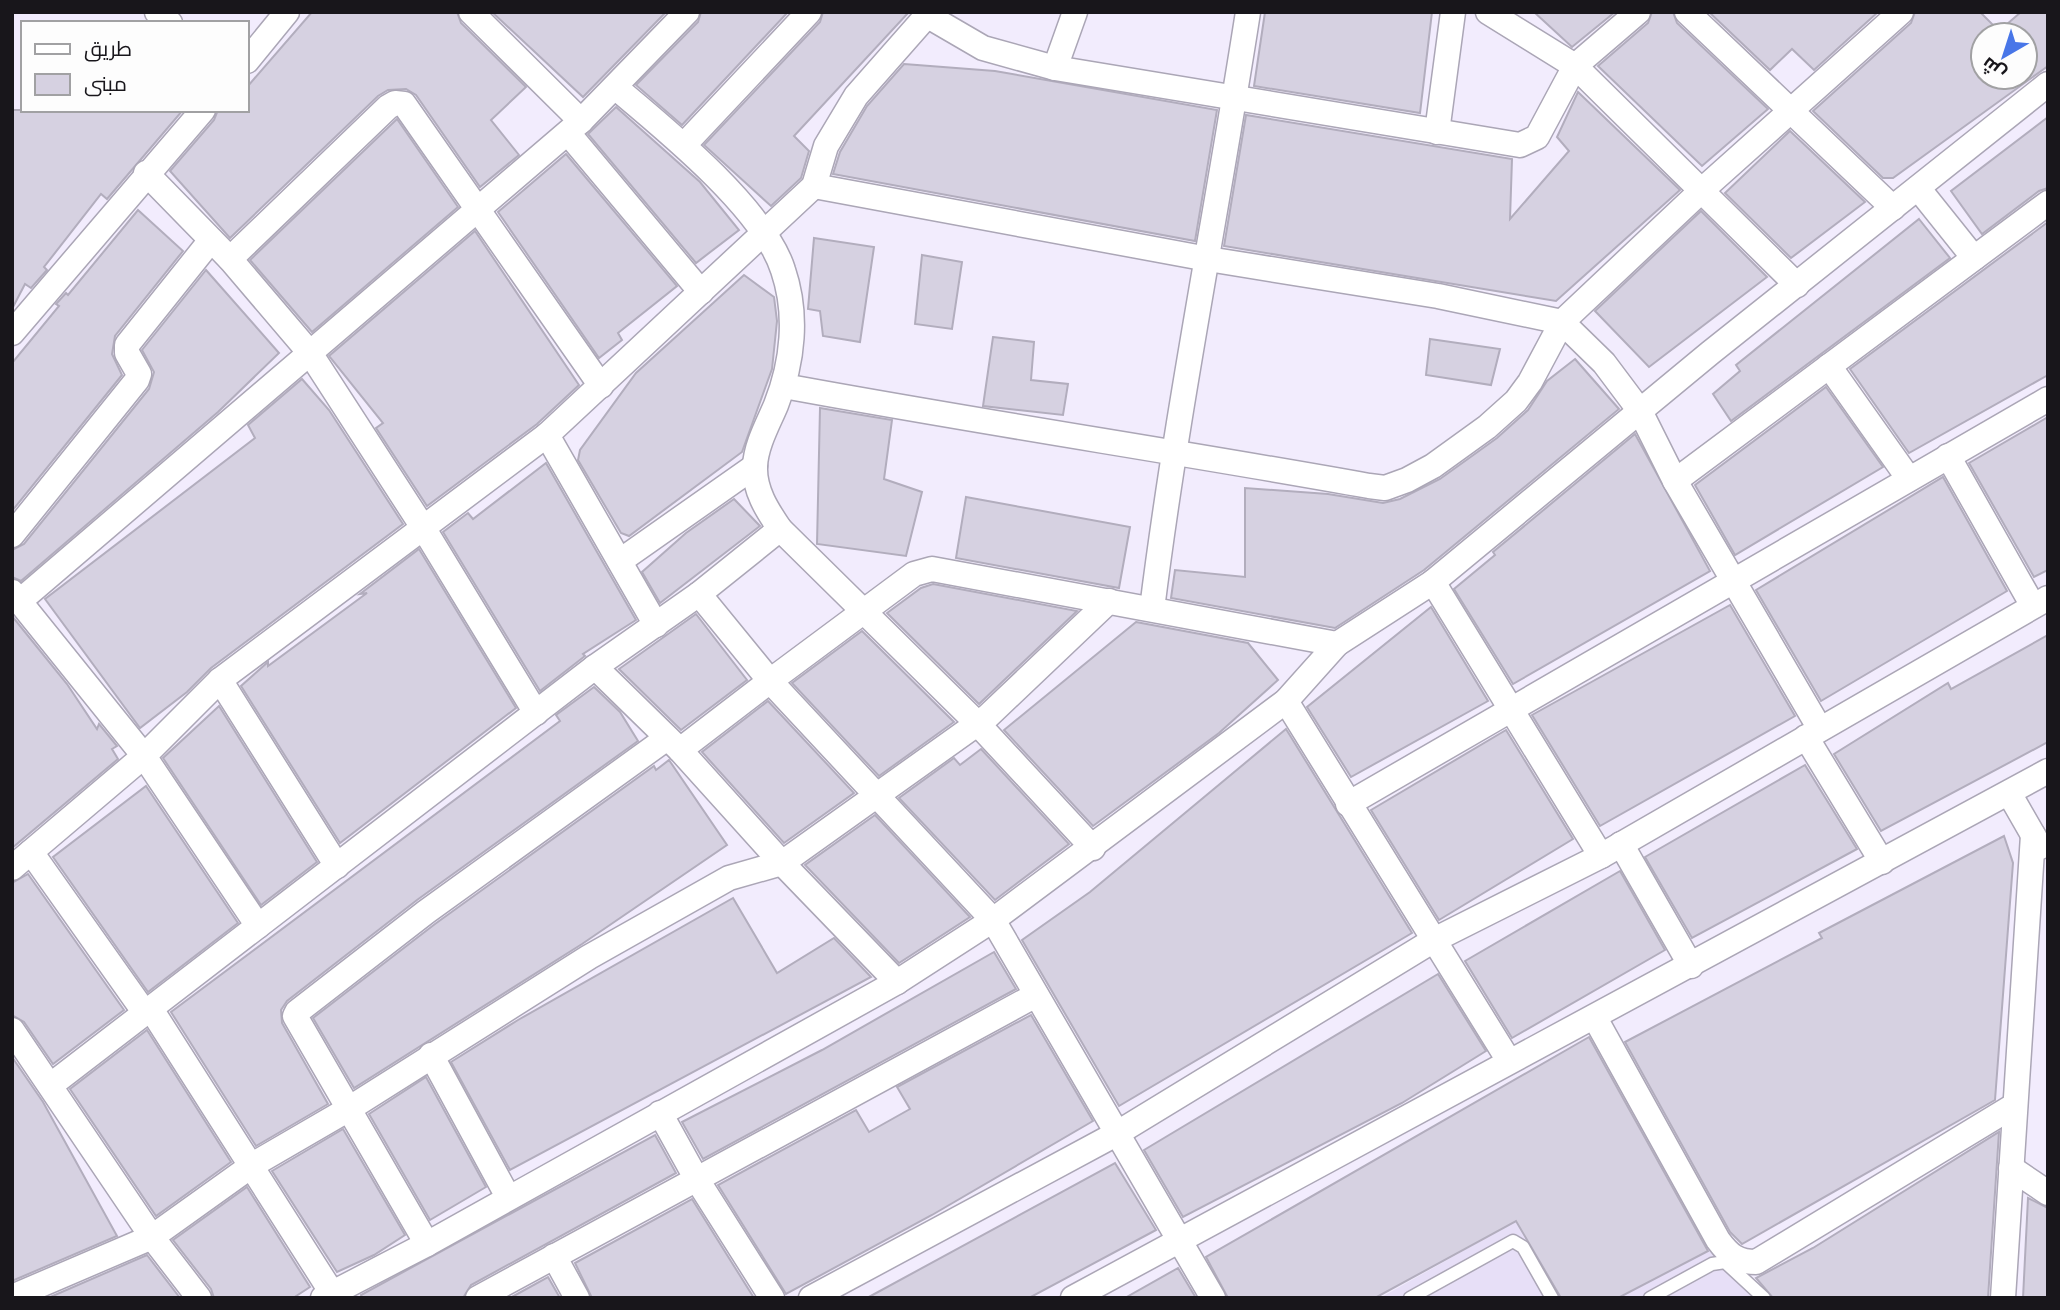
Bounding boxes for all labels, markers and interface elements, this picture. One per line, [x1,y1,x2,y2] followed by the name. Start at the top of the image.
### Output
[21,21,248,112] legend
[1969,21,2039,91] north arrow
[84,35,132,62] text: طريق
[1976,52,2010,86] text: ش
[84,70,127,97] text: مبنى

